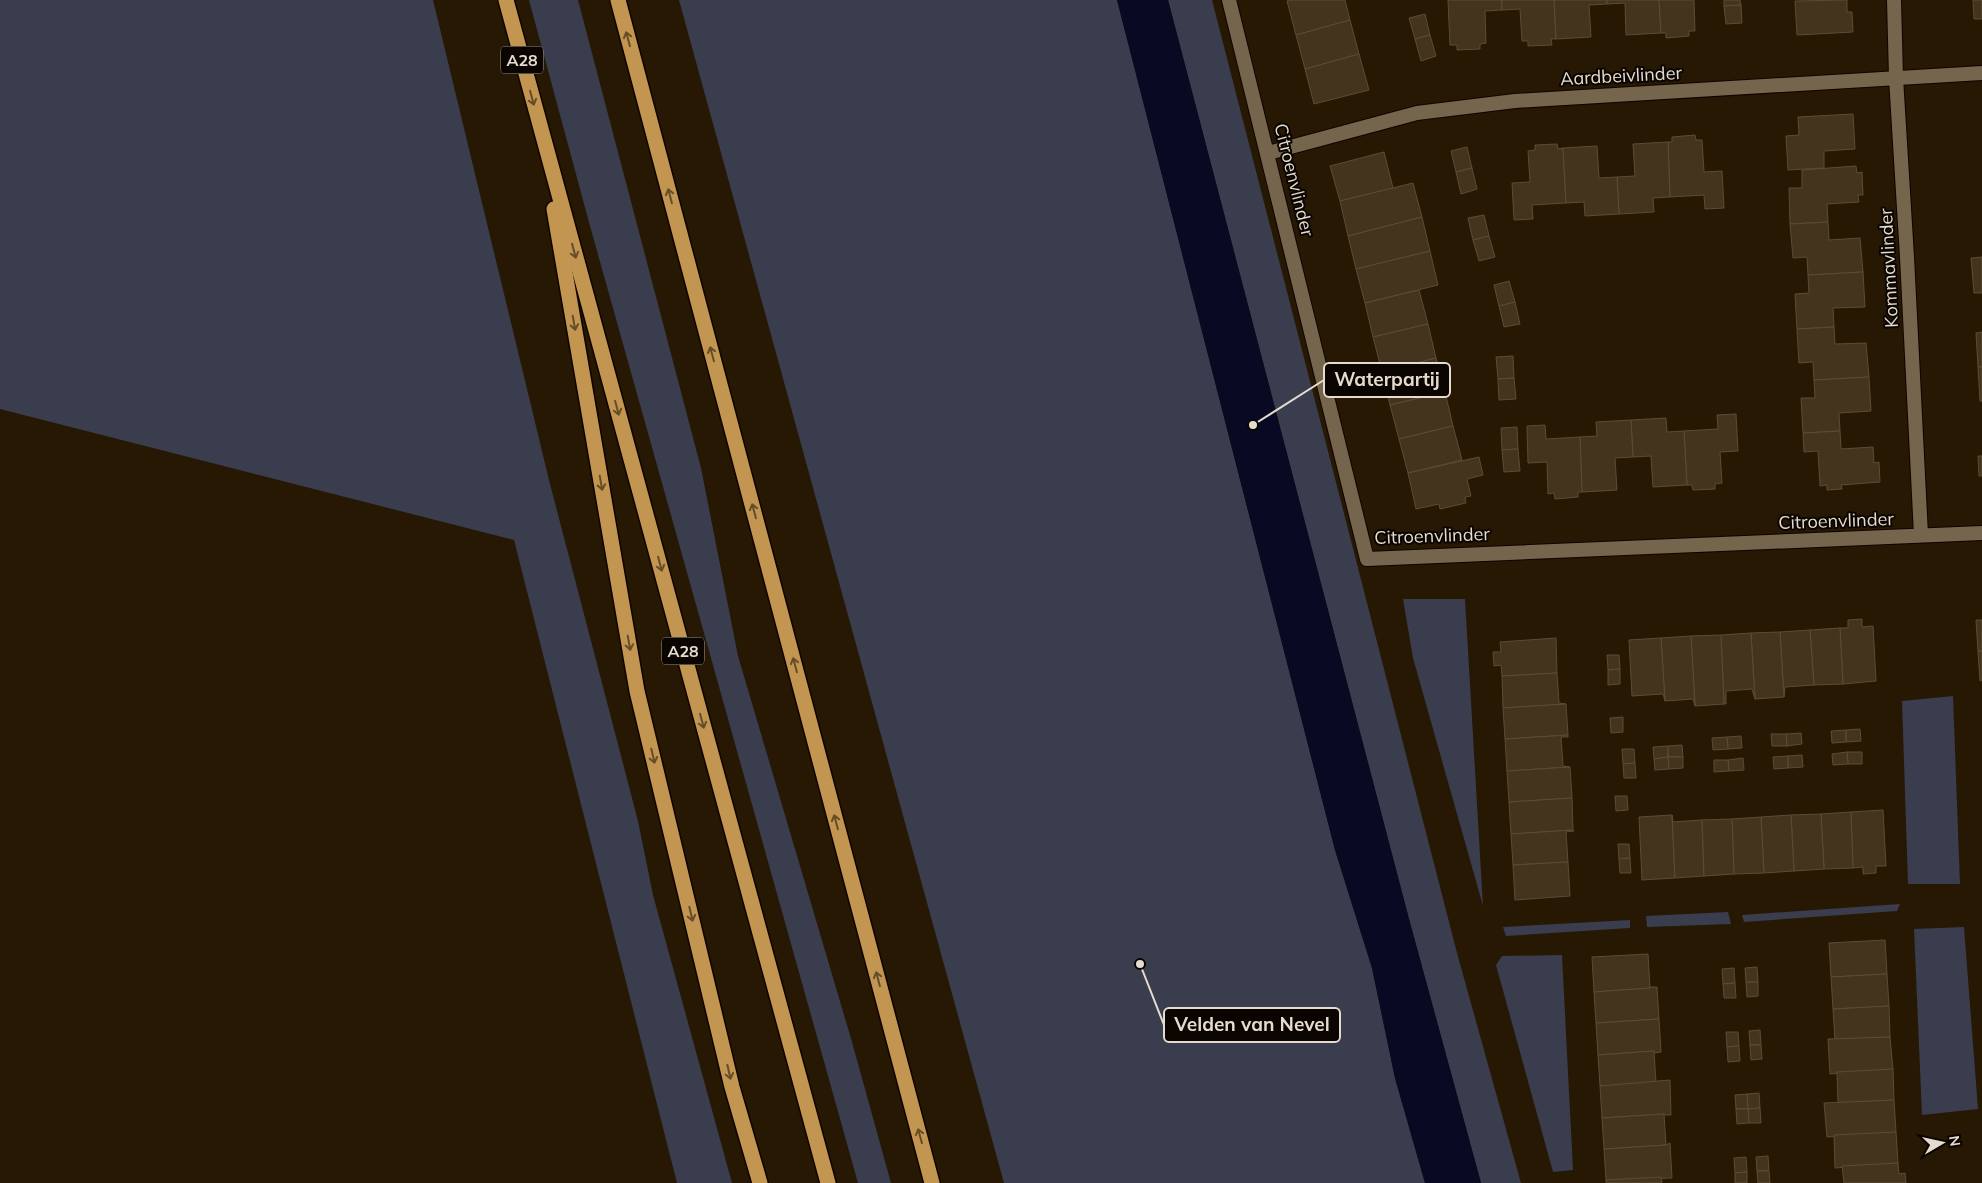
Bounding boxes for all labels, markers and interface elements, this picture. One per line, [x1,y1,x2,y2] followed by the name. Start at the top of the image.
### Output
[623,32,633,48] one-way arrow
[501,46,543,74] road number: A28
[1559,61,1683,90] street label: Aardbeivlinder
[528,89,538,105] one-way arrow
[1269,121,1320,239] street label: Citroenvlinder
[665,189,674,205] one-way arrow
[1874,207,1903,328] street label: Kommavlinder
[570,242,579,258] one-way arrow
[569,314,579,330] one-way arrow
[707,346,716,362] one-way arrow
[1324,363,1450,397] callout: Waterpartij
[1334,367,1440,391] text: Waterpartij
[612,399,622,415] one-way arrow
[597,474,607,490] one-way arrow
[748,503,758,519] one-way arrow
[1778,507,1895,534] street label: Citroenvlinder
[1374,522,1491,549] street label: Citroenvlinder
[655,556,665,572] one-way arrow
[625,634,635,650] one-way arrow
[662,637,704,664] road number: A28
[789,657,799,673] one-way arrow
[698,713,708,729] one-way arrow
[649,747,658,763] one-way arrow
[831,814,841,830] one-way arrow
[687,905,696,921] one-way arrow
[873,971,882,987] one-way arrow
[1164,1008,1340,1042] callout: Velden van Nevel
[1173,1012,1330,1036] text: Velden van Nevel
[725,1063,734,1079] one-way arrow
[1917,1118,1967,1168] north arrow
[914,1128,924,1144] one-way arrow
[1945,1134,1965,1148] text: N

